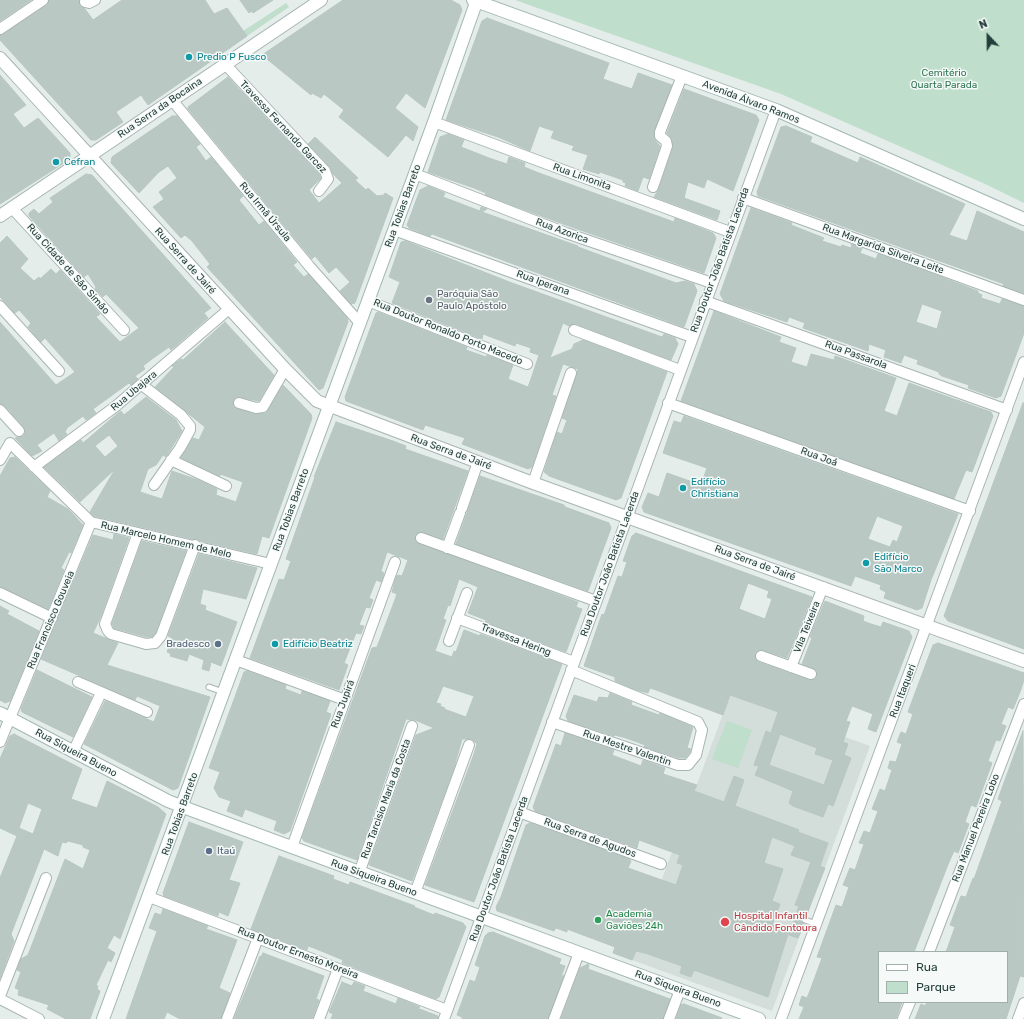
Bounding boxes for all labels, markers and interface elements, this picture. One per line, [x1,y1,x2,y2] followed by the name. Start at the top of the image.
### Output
[968,16,1008,56] north arrow
[977,17,989,32] text: N
[197,51,266,63] place label: Predio P Fusco
[184,52,194,62] marker: Predio P Fusco
[911,67,977,90] park label: Cemitério Quarta Parada
[116,75,204,141] street label: Rua Serra da Bocaina
[237,78,329,176] street label: Travessa Fernando Garcez
[701,78,801,126] street label: Avenida Álvaro Ramos
[64,156,95,168] place label: Cefran
[51,157,61,167] marker: Cefran
[551,161,613,193] street label: Rua Limonita
[382,163,424,249] street label: Rua Tobias Barreto
[237,180,293,244] street label: Rua Irmã Úrsula
[688,186,752,334] street label: Rua Doutor João Batista Lacerda
[534,216,590,246] street label: Rua Azorica
[24,221,112,317] street label: Rua Cidade de São Simão
[821,221,945,277] street label: Rua Margarida Silveira Leite
[152,225,218,297] street label: Rua Serra de Jairé
[515,268,571,298] street label: Rua Iperana
[437,288,507,312] place label: Paróquia São Paulo Apóstolo
[424,295,434,305] marker: Paróquia São Paulo Apóstolo
[372,297,524,367] street label: Rua Doutor Ronaldo Porto Macedo
[823,338,889,372] street label: Rua Passarola
[109,368,159,414] street label: Rua Ubajara
[409,432,493,472] street label: Rua Serra de Jairé
[799,445,839,469] street label: Rua Joá
[270,467,312,553] street label: Rua Tobias Barreto
[691,476,738,500] place label: Edifício Christiana
[678,483,688,493] marker: Edifício Christiana
[578,490,642,638] street label: Rua Doutor João Batista Lacerda
[99,519,233,561] street label: Rua Marcelo Homem de Melo
[713,543,797,583] street label: Rua Serra de Jairé
[874,551,922,574] place label: Edifício São Marco
[861,558,871,568] marker: Edifício São Marco
[25,569,77,671] street label: Rua Francisco Gouveia
[791,599,823,655] street label: Vila Teixeira
[479,621,553,659] street label: Travessa Hering
[166,638,210,650] place label: Bradesco
[283,638,353,650] place label: Edifício Beatriz
[213,639,223,649] marker: Bradesco
[270,639,280,649] marker: Edifício Beatriz
[887,662,919,720] street label: Rua Itaqueri
[329,678,357,730] street label: Rua Jupirá
[33,726,119,780] street label: Rua Siqueira Bueno
[581,727,673,769] street label: Rua Mestre Valentin
[359,737,413,861] street label: Rua Tarcisio Maria da Costa
[159,771,201,857] street label: Rua Tobias Barreto
[950,772,1002,884] street label: Rua Manuel Pereira Lobo
[467,795,531,943] street label: Rua Doutor João Batista Lacerda
[542,816,638,860] street label: Rua Serra de Agudos
[217,845,235,857] place label: Itaú
[204,846,214,856] marker: Itaú
[329,857,419,899] street label: Rua Siqueira Bueno
[606,908,663,932] place label: Academia Gaviões 24h
[734,910,817,934] place label: Hospital Infantil Cândido Fontoura
[593,915,603,925] marker: Academia Gaviões 24h
[719,916,731,928] marker: Hospital Infantil Cândido Fontoura
[236,924,360,982] street label: Rua Doutor Ernesto Moreira
[878,951,1008,1003] legend
[916,960,938,974] text: Rua
[633,968,723,1010] street label: Rua Siqueira Bueno
[916,980,956,994] text: Parque

